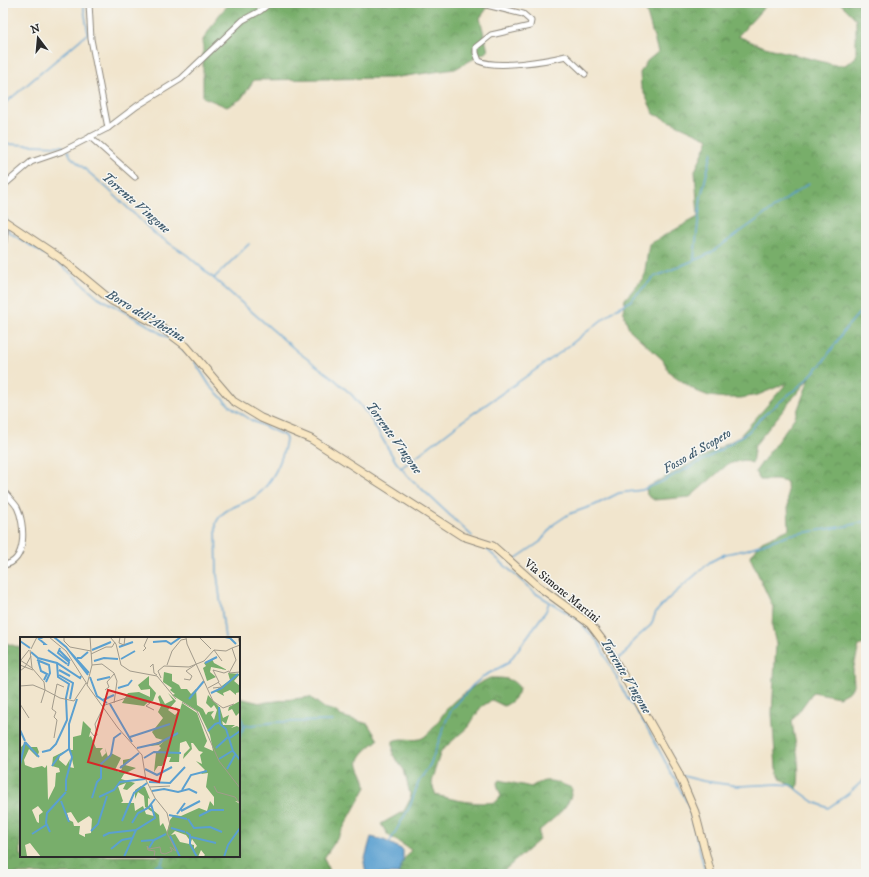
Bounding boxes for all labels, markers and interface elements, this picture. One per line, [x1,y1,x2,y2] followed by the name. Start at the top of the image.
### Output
[18,18,58,58] north arrow
[29,21,42,37] text: N
[99,169,174,237] water label: Torrente Vingone
[103,286,189,346] water label: Borro dell'Abetina
[362,399,426,478] water label: Torrente Vingone
[660,425,734,477] water label: Fosso di Scopeto
[520,555,603,626] street label: Via Simone Martini
[597,635,655,717] water label: Torrente Vingone
[20,637,240,857] inset map

